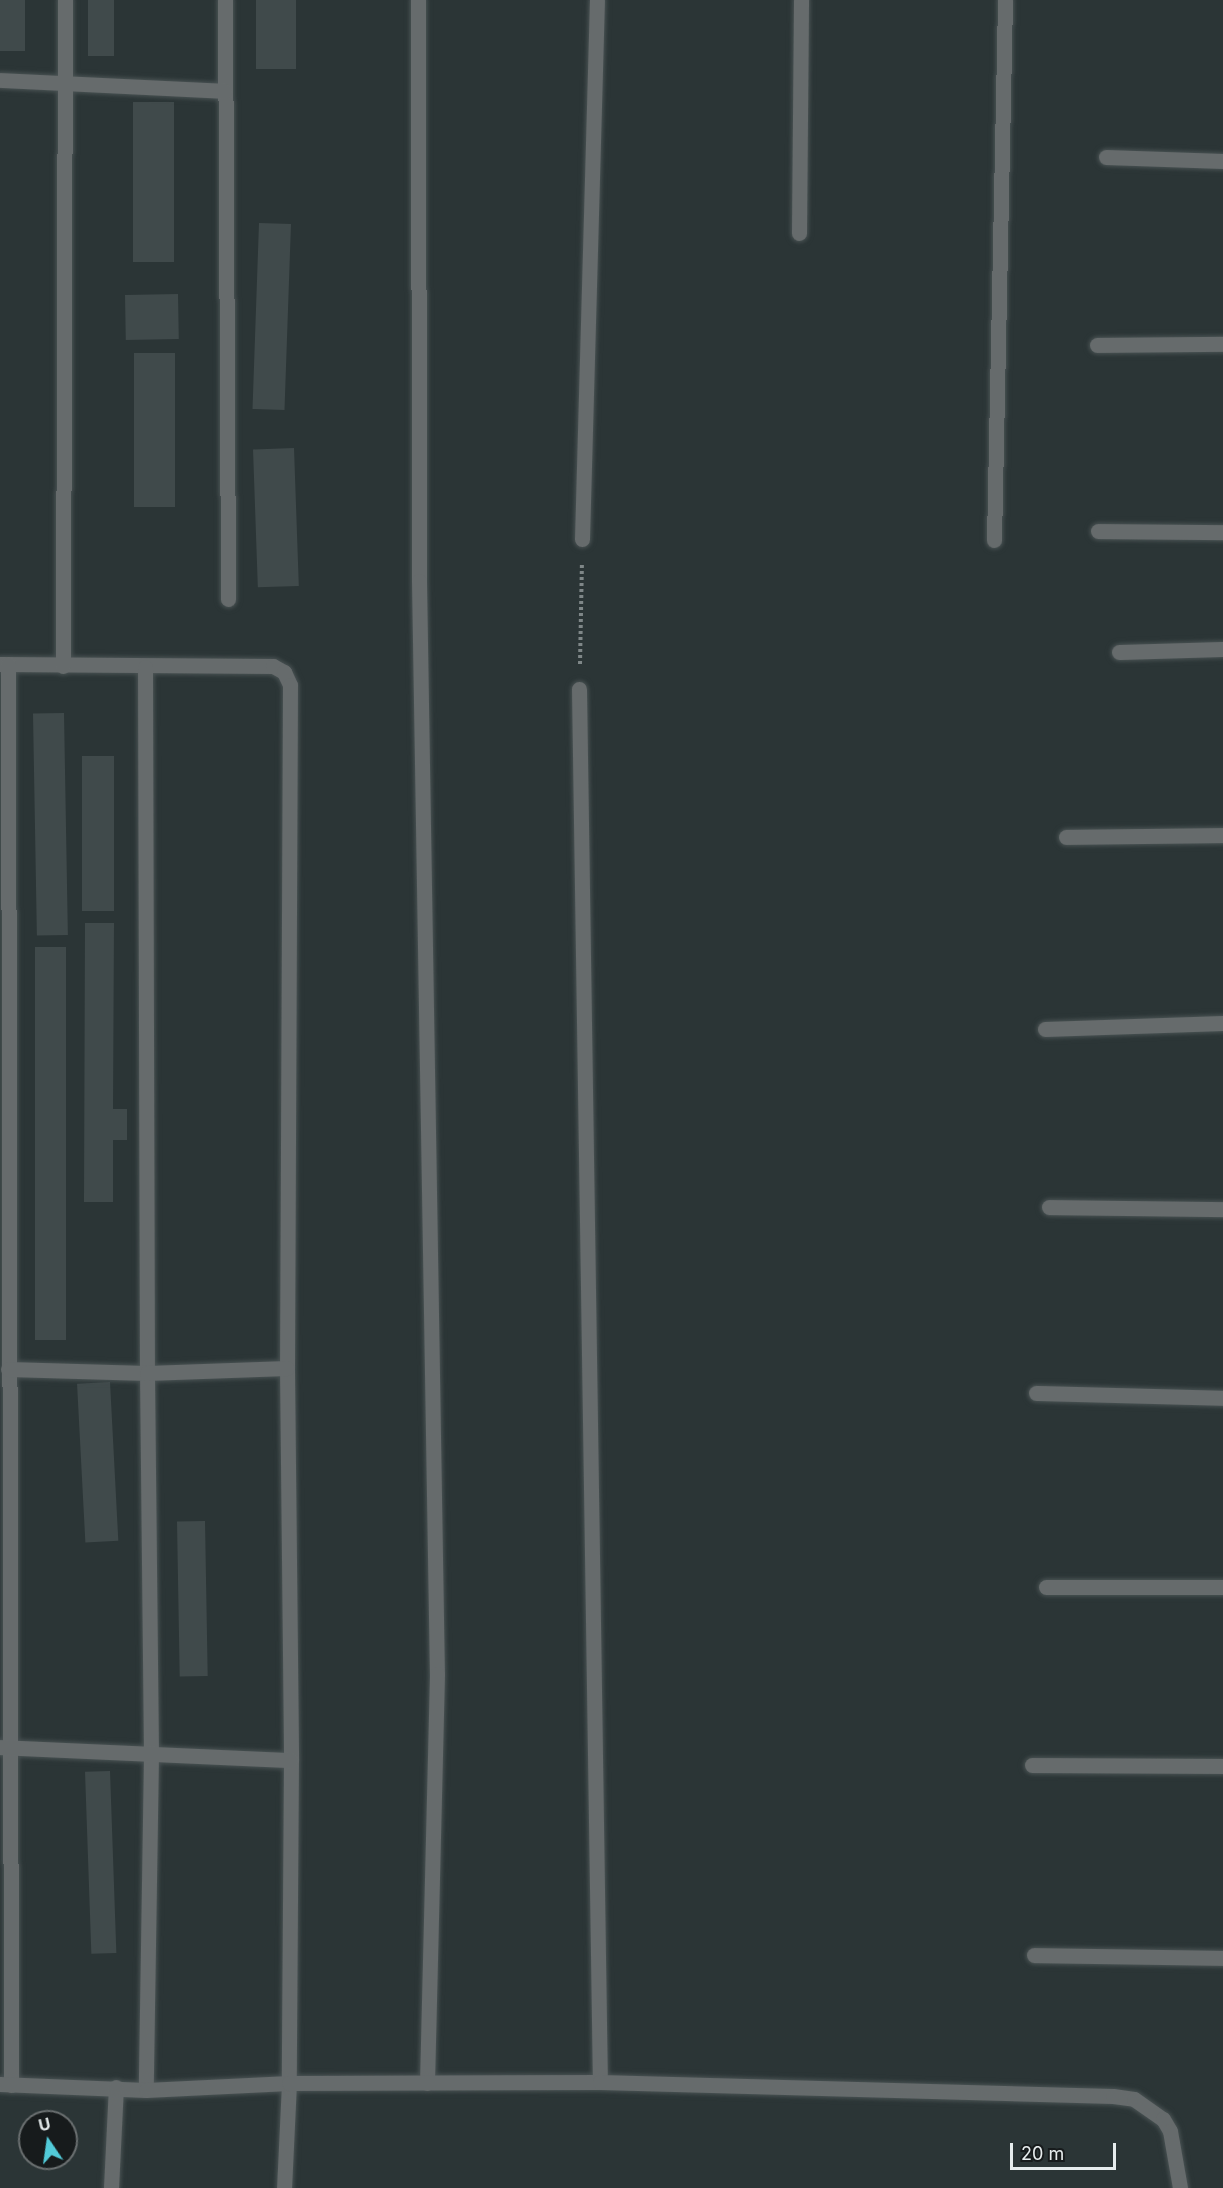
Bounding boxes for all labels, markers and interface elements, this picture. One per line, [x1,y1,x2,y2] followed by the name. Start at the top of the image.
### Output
[18,2110,78,2170] north arrow
[36,2113,52,2135] text: U
[1013,2131,1120,2169] scale bar
[1021,2143,1064,2164] text: 20 m

